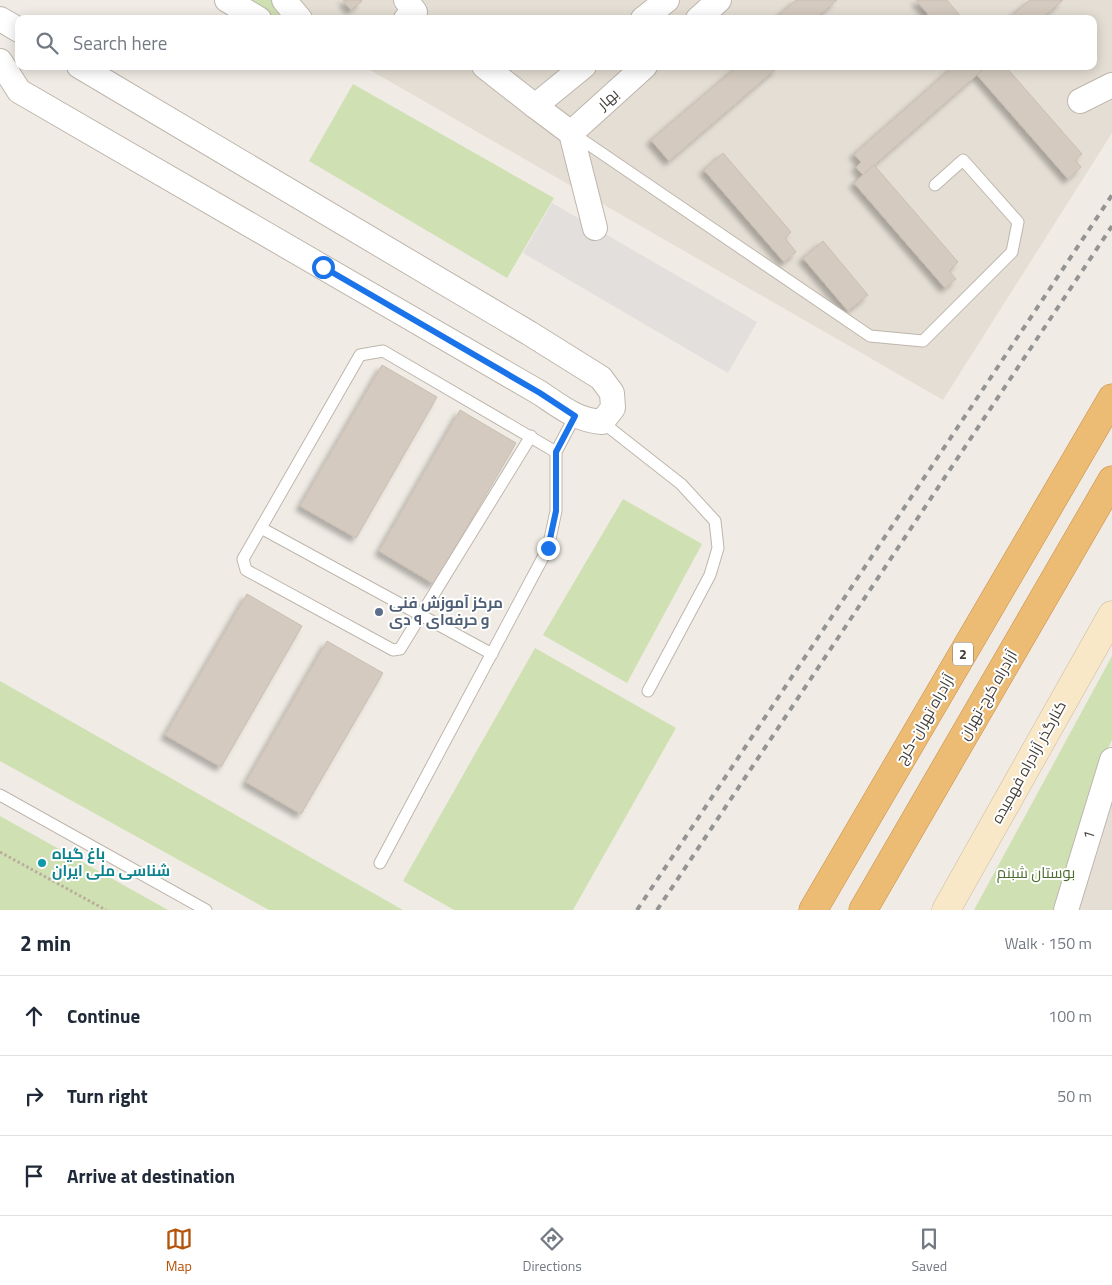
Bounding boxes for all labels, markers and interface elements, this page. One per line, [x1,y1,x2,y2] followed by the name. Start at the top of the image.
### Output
[15,15,1097,70] search box
[73,28,167,57] text: Search here
[33,29,61,57] icon: search
[591,83,624,115] street label: بهار
[312,256,335,279] route start
[537,537,560,560] route end
[389,591,503,631] place label: مرکز آموزش فنی و حرفه‌ای ۹ دی
[373,606,385,618] marker: مرکز آموزش فنی و حرفه‌ای ۹ دی
[953,642,973,666] road number: 2
[952,645,1023,744] street label: آزادراه کرج-تهران
[889,669,960,768] street label: آزادراه تهران-کرج
[985,696,1072,827] street label: کنارگذر آزادراه فهمیده
[1076,827,1101,842] street label: 1
[52,842,170,882] place label: باغ گیاه‌ شناسی ملی ایران
[36,857,48,869] marker: باغ گیاه‌ شناسی ملی ایران
[997,861,1075,884] park label: بوستان شبنم
[20,927,71,959] text: 2 min
[1004,931,1092,955] text: Walk · 150 m
[67,1001,140,1030] text: Continue
[20,1002,48,1030] icon: ahead
[1048,1004,1092,1028] text: 100 m
[67,1081,148,1110] text: Turn right
[20,1082,48,1110] icon: right
[1057,1084,1092,1108] text: 50 m
[67,1161,235,1190] text: Arrive at destination
[20,1162,48,1190] icon: arrive
[165,1225,193,1276] tab: Map
[522,1225,582,1276] tab: Directions
[912,1225,947,1276] tab: Saved

